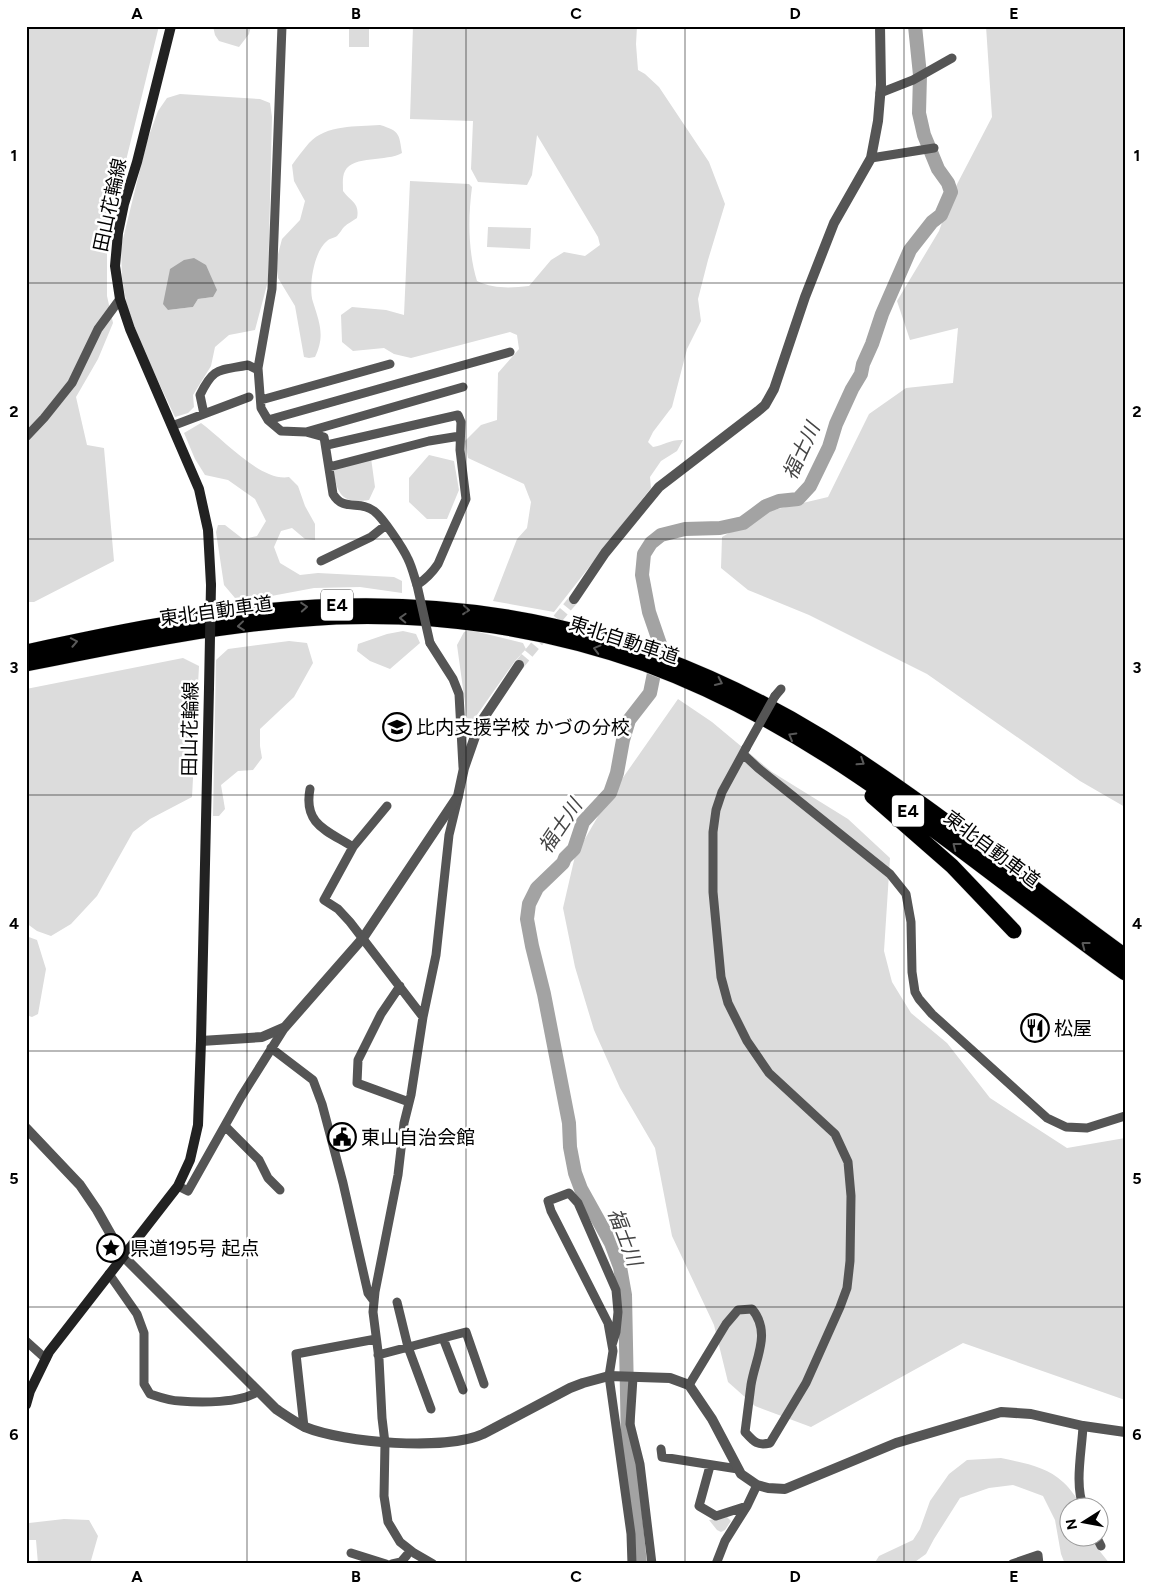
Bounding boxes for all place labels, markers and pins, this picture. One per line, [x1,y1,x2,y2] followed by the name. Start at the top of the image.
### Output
[382,712,412,742] school or university icon: 比内支援学校 かづの分校
[416,716,630,739] place label: 比内支援学校 かづの分校
[1020,1013,1050,1043] restaurant icon: 松屋
[1054,1017,1092,1040] place label: 松屋
[327,1122,357,1152] public building icon: 東山自治会館
[361,1126,475,1149] place label: 東山自治会館
[96,1233,126,1263] place icon: 県道195号 起点
[130,1237,259,1260] place label: 県道195号 起点

